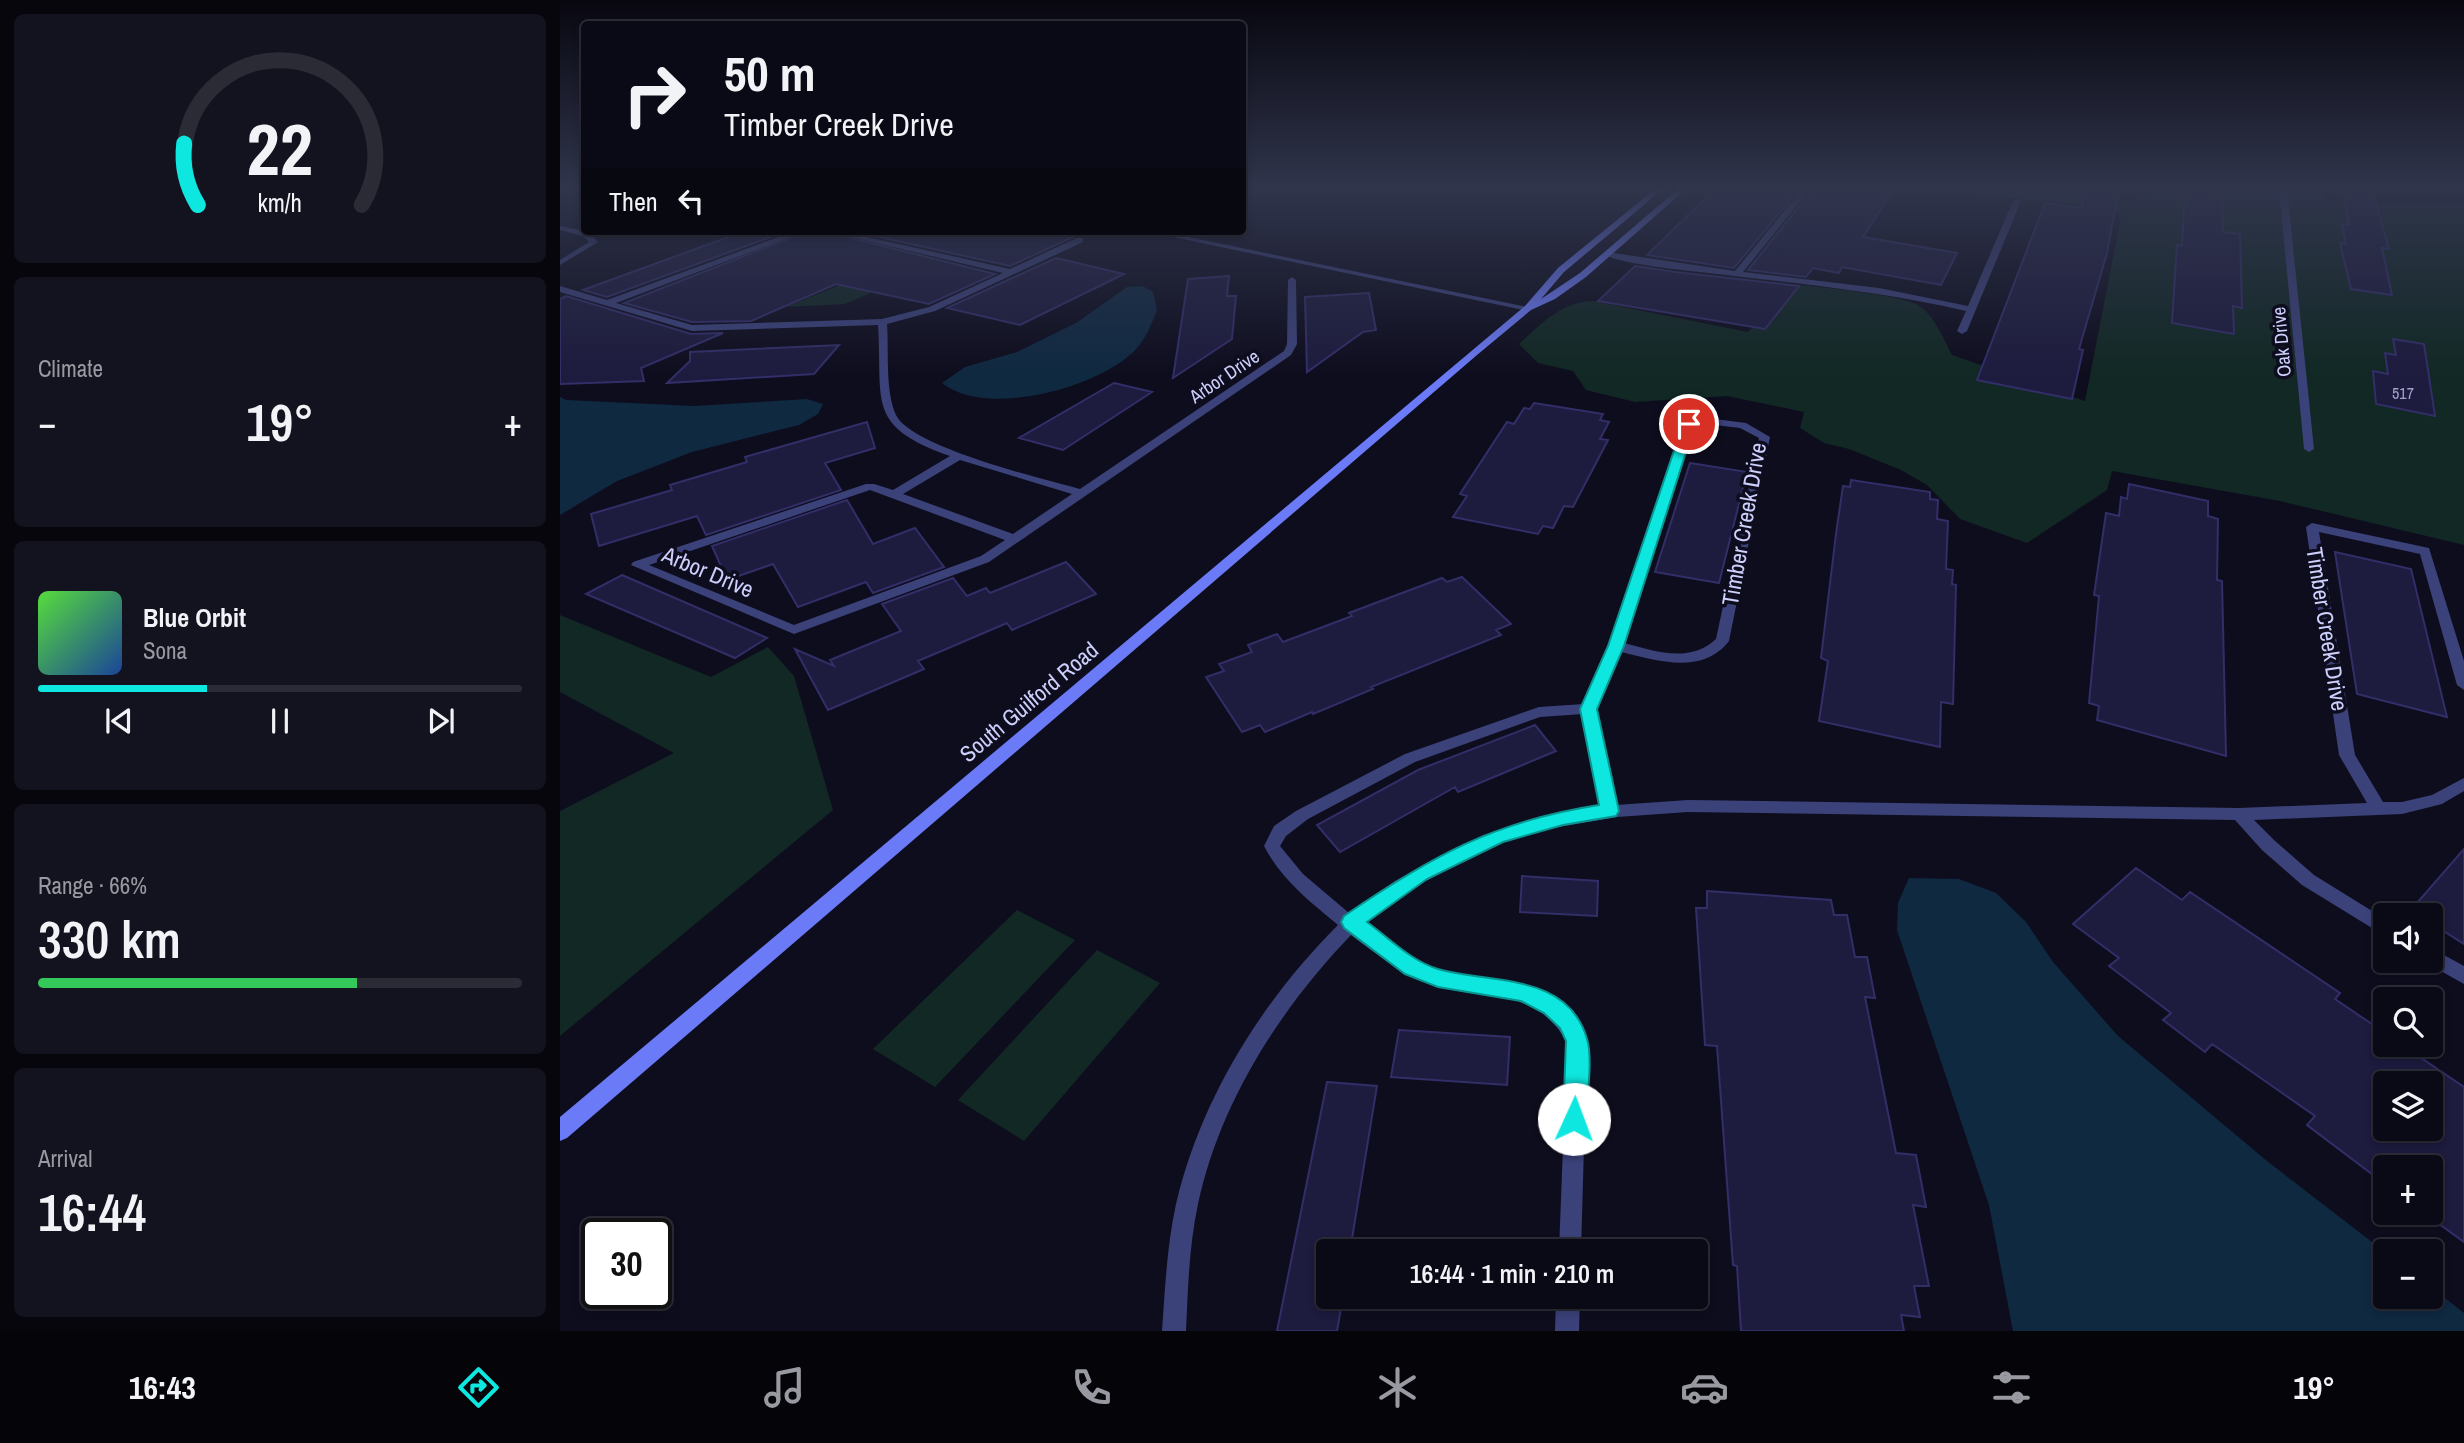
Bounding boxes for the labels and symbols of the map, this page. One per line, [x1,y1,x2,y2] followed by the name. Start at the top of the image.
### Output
[2265,306,2297,378] street label: Oak Drive
[1183,343,1264,410] street label: Arbor Drive
[2392,382,2414,404] house number: 517
[1659,394,1719,454] pin
[1714,440,1773,608] street label: Timber Creek Drive
[657,538,759,605] street label: Arbor Drive
[2299,545,2356,713] street label: Timber Creek Drive
[953,634,1105,769] street label: South Guilford Road
[1537,1082,1611,1156] position arrow
[581,1218,672,1309] speed limit sign: 30

